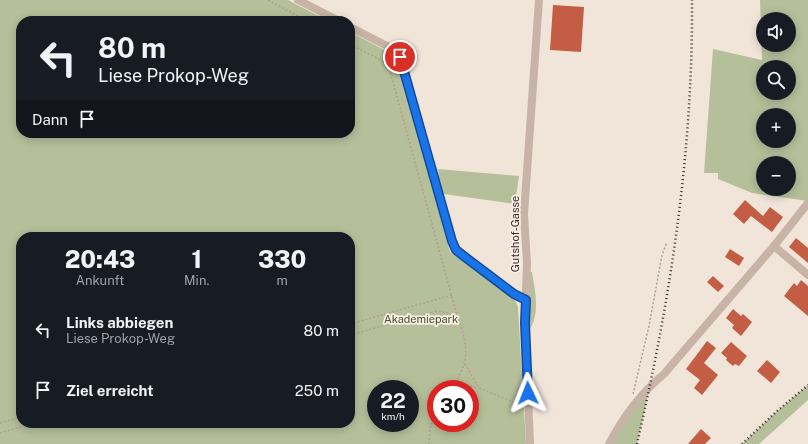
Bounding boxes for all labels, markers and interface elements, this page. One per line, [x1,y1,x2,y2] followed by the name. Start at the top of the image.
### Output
[756,12,796,196] map controls
[756,12,796,52] button: sound
[98,31,166,64] text: 80 m
[32,32,84,84] icon: left
[383,40,417,74] pin
[389,46,411,68] icon: arrive
[756,60,796,100] button: search
[98,65,249,86] text: Liese Prokop-Weg
[76,108,98,130] icon: arrive
[756,108,796,148] button: +
[32,111,68,128] text: Dann
[756,156,796,196] button: −
[509,196,521,272] street label: Gutshof-Gasse
[65,245,135,273] text: 20:43
[191,245,202,273] text: 1
[258,245,306,273] text: 330
[76,273,124,288] text: Ankunft
[184,273,209,288] text: Min.
[277,273,288,288] text: m
[384,313,458,325] park label: Akademiepark
[66,314,173,331] text: Links abbiegen
[32,319,54,341] icon: left
[304,322,339,339] text: 80 m
[66,331,175,346] text: Liese Prokop-Weg
[507,372,549,414] position arrow
[32,379,54,401] icon: arrive
[427,380,479,432] speed limit sign: 30
[66,382,153,399] text: Ziel erreicht
[295,382,339,399] text: 250 m
[380,389,406,413] text: 22
[381,410,405,422] text: km/h

